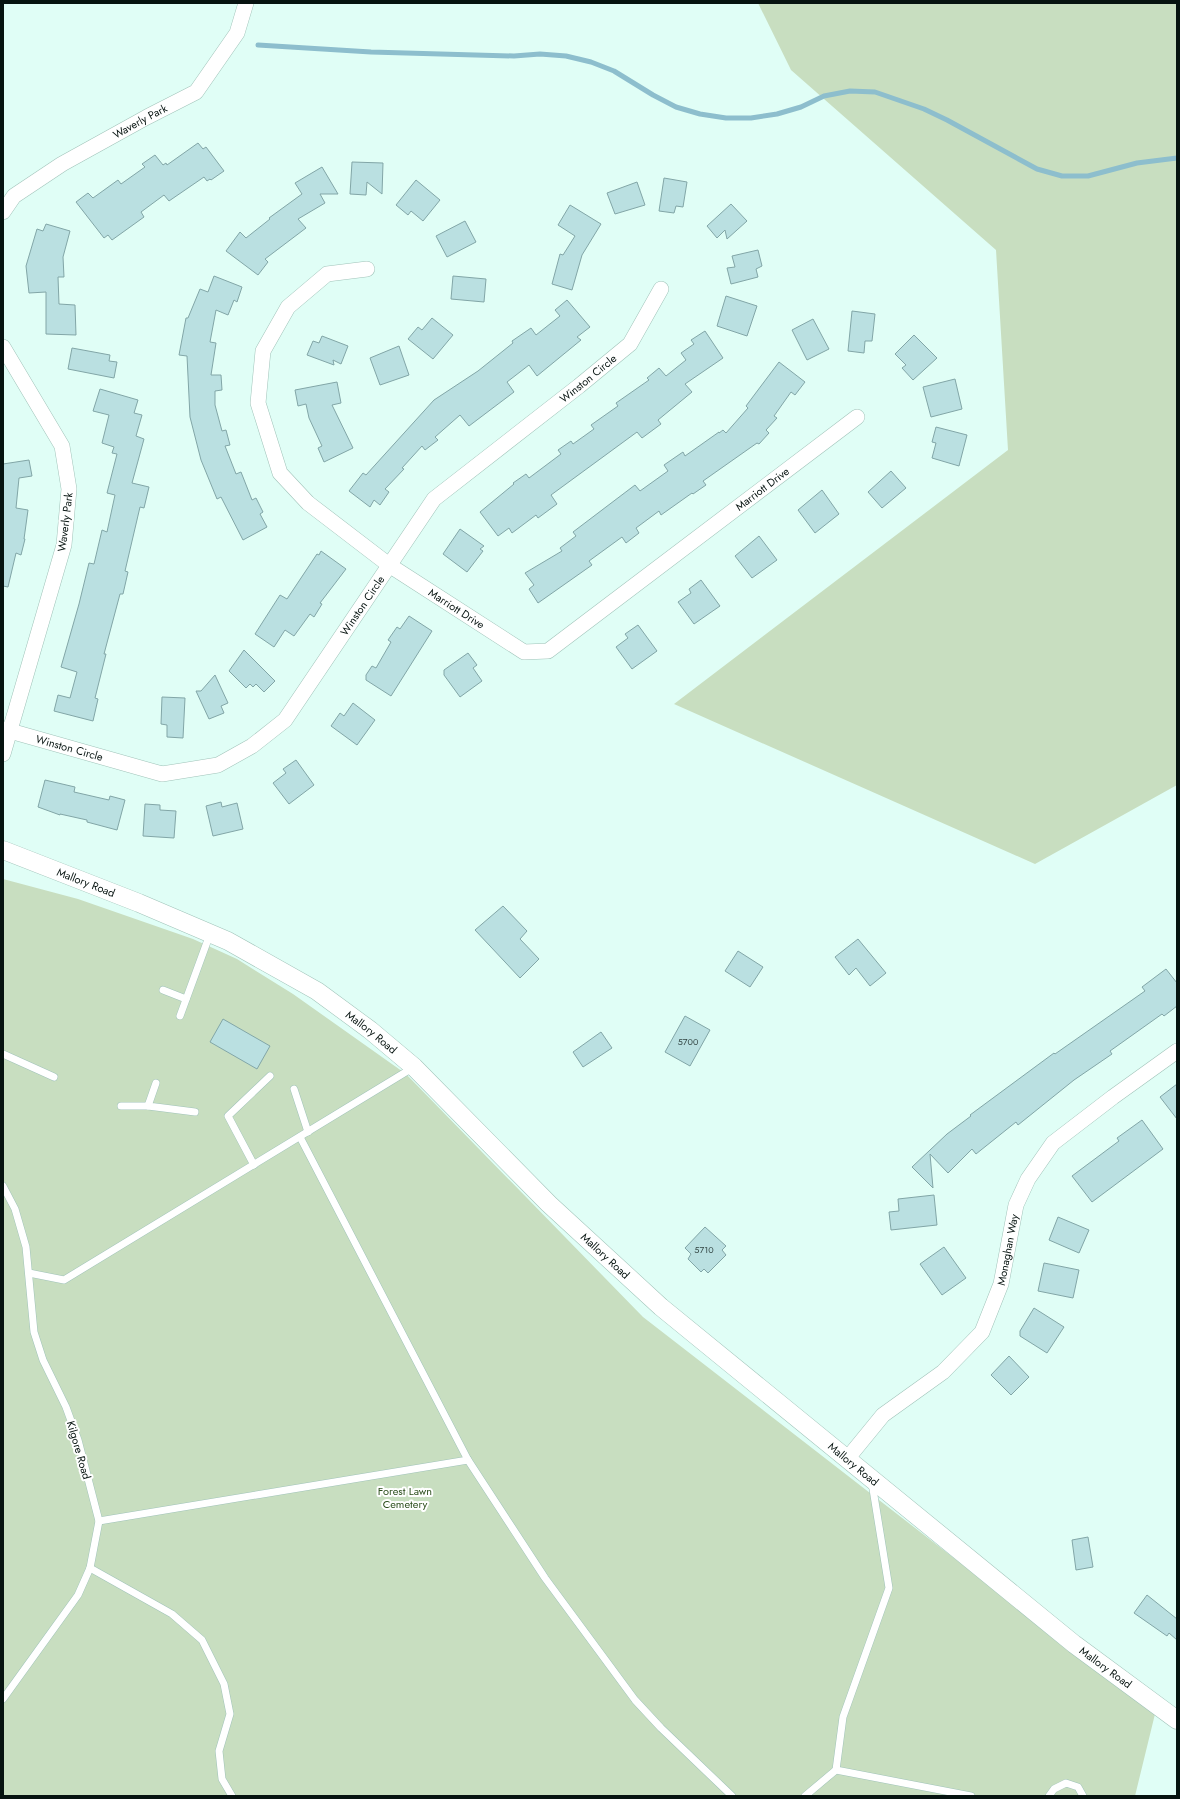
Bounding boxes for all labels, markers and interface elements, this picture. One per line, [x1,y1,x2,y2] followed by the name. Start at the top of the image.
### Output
[110,100,170,142] street label: Waverly Park
[556,350,620,406] street label: Winston Circle
[732,463,793,514] street label: Marriott Drive
[53,491,77,552] street label: Waverly Park
[336,572,388,639] street label: Winston Circle
[425,585,488,633] street label: Marriott Drive
[34,731,105,765] street label: Winston Circle
[54,864,117,901] street label: Mallory Road
[342,1007,400,1057] street label: Mallory Road
[678,1035,699,1048] house number: 5700
[993,1213,1022,1287] street label: Monaghan Way
[577,1229,633,1282] street label: Mallory Road
[694,1243,714,1256] house number: 5710
[63,1419,95,1481] street label: Kilgore Road
[825,1438,882,1490] street label: Mallory Road
[378,1483,432,1512] park label: Forest Lawn Cemetery
[1076,1643,1135,1692] street label: Mallory Road

